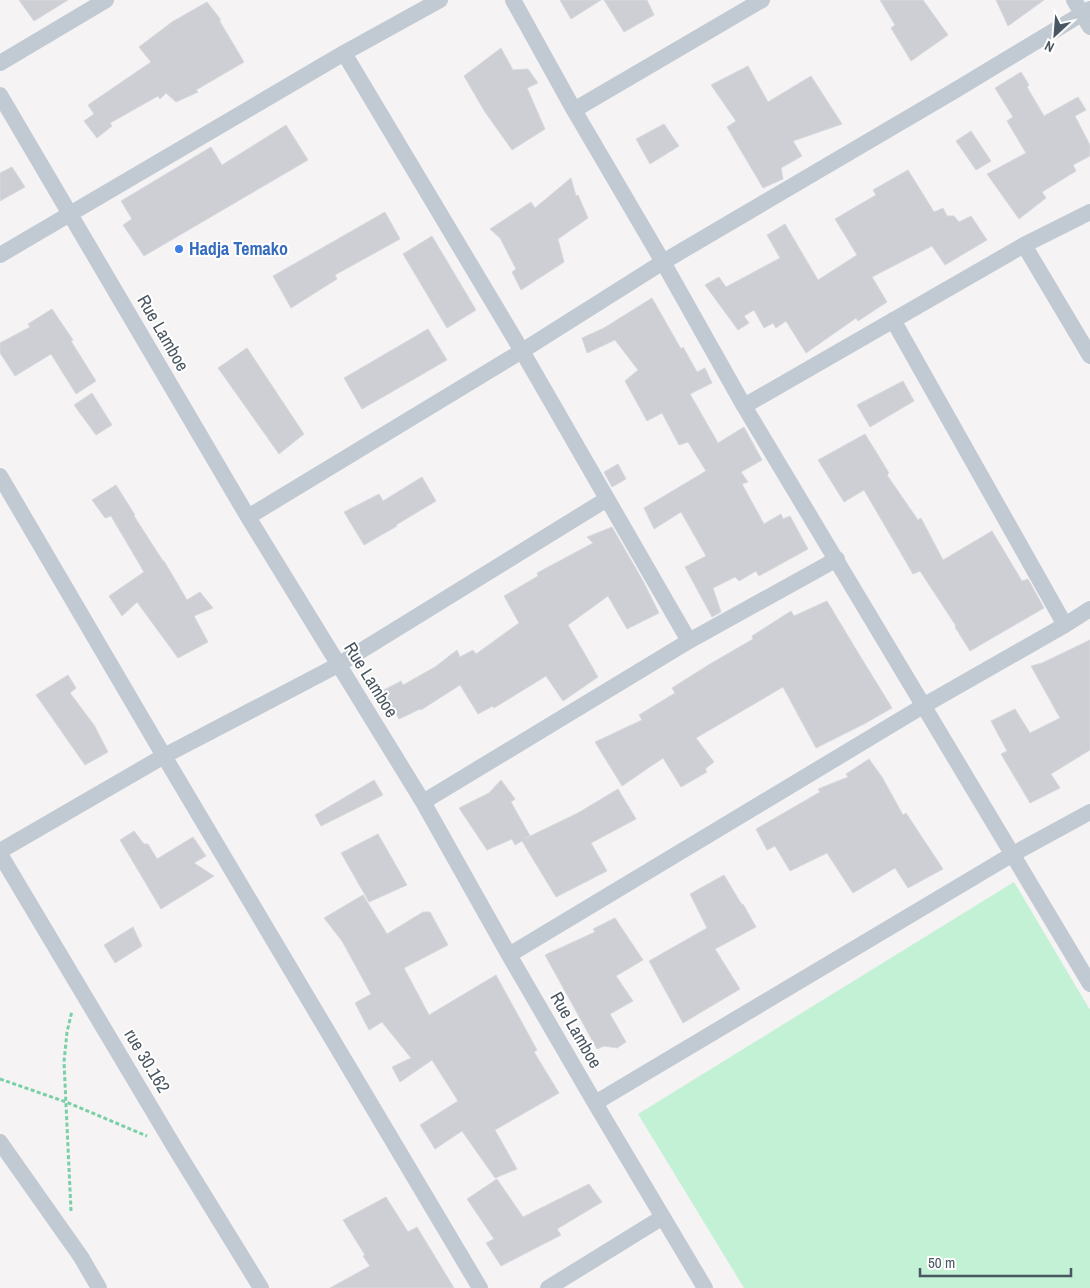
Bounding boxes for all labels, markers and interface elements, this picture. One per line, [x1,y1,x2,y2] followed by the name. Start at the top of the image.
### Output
[1030,10,1080,60] north arrow
[1042,37,1057,57] text: N
[189,236,288,261] place label: Hadja Temako
[173,243,185,255] marker: Hadja Temako
[131,290,195,376] street label: Rue Lamboe
[338,637,404,722] street label: Rue Lamboe
[544,987,608,1073] street label: Rue Lamboe
[119,1024,176,1097] street label: rue 30.162
[920,1246,1071,1278] scale bar
[928,1252,955,1273] text: 50 m

